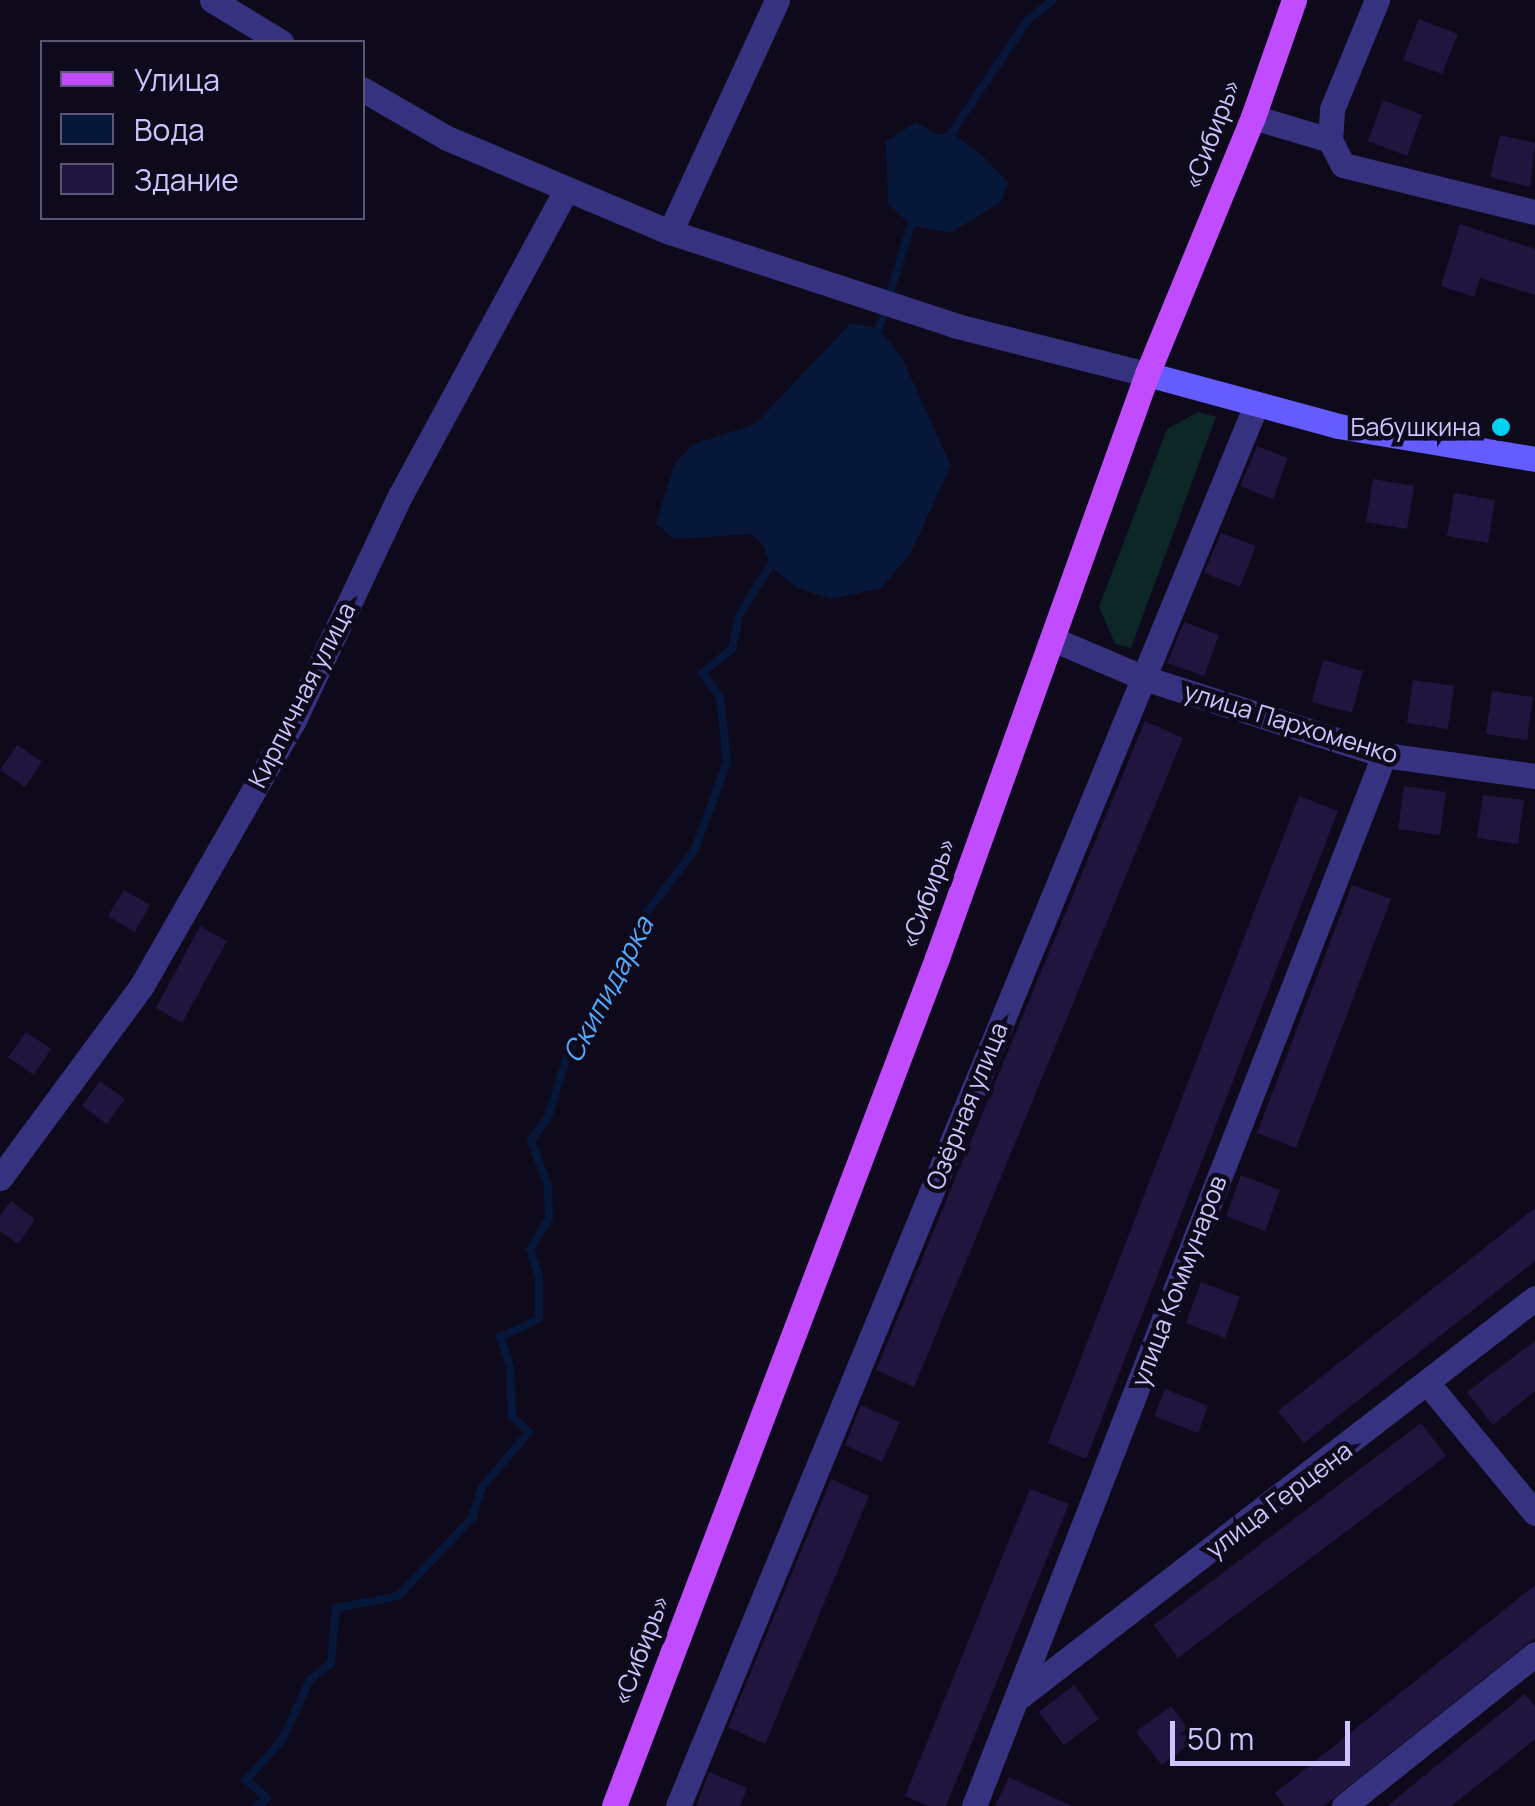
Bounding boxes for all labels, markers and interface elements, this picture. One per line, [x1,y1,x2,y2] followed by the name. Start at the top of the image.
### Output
[40,40,365,220] legend
[134,59,220,100] text: Улица
[1177,75,1247,193] street label: «Сибирь»
[134,109,205,150] text: Вода
[134,159,239,200] text: Здание
[1351,412,1481,442] place label: Бабушкина
[1490,416,1512,438] marker: Бабушкина
[242,597,362,793] street label: Кирпичная улица
[1180,676,1402,770] street label: улица Пархоменко
[894,833,962,953] street label: «Сибирь»
[555,910,659,1068] water label: Скипидарка
[920,1018,1014,1194] street label: Озёрная улица
[1125,1171,1233,1391] street label: улица Коммунаров
[1200,1435,1358,1565] street label: улица Герцена
[606,1591,676,1709] street label: «Сибирь»
[1175,1701,1355,1763] scale bar
[1187,1718,1254,1759] text: 50 m

